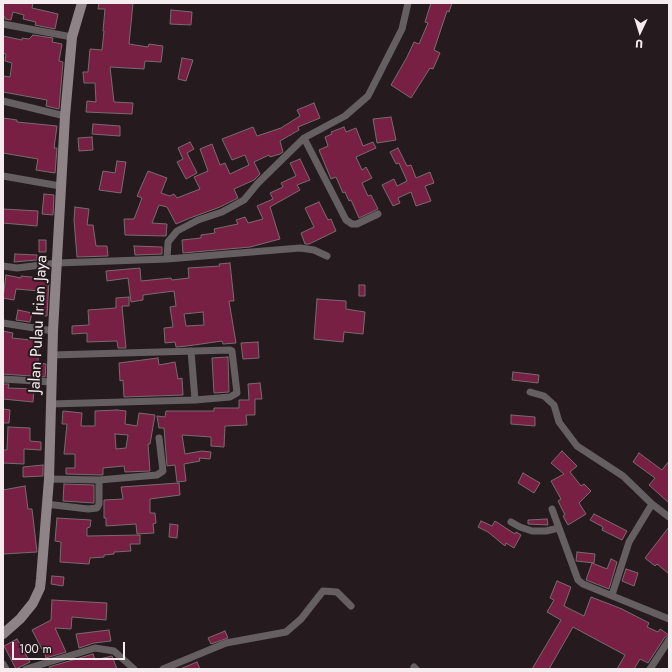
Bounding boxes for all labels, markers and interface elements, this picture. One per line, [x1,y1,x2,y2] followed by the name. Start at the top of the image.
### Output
[620,12,660,52] north arrow
[635,36,644,52] text: U
[26,254,52,394] street label: Jalan Pulau Irian Jaya
[14,634,127,660] scale bar
[19,640,52,658] text: 100 m

